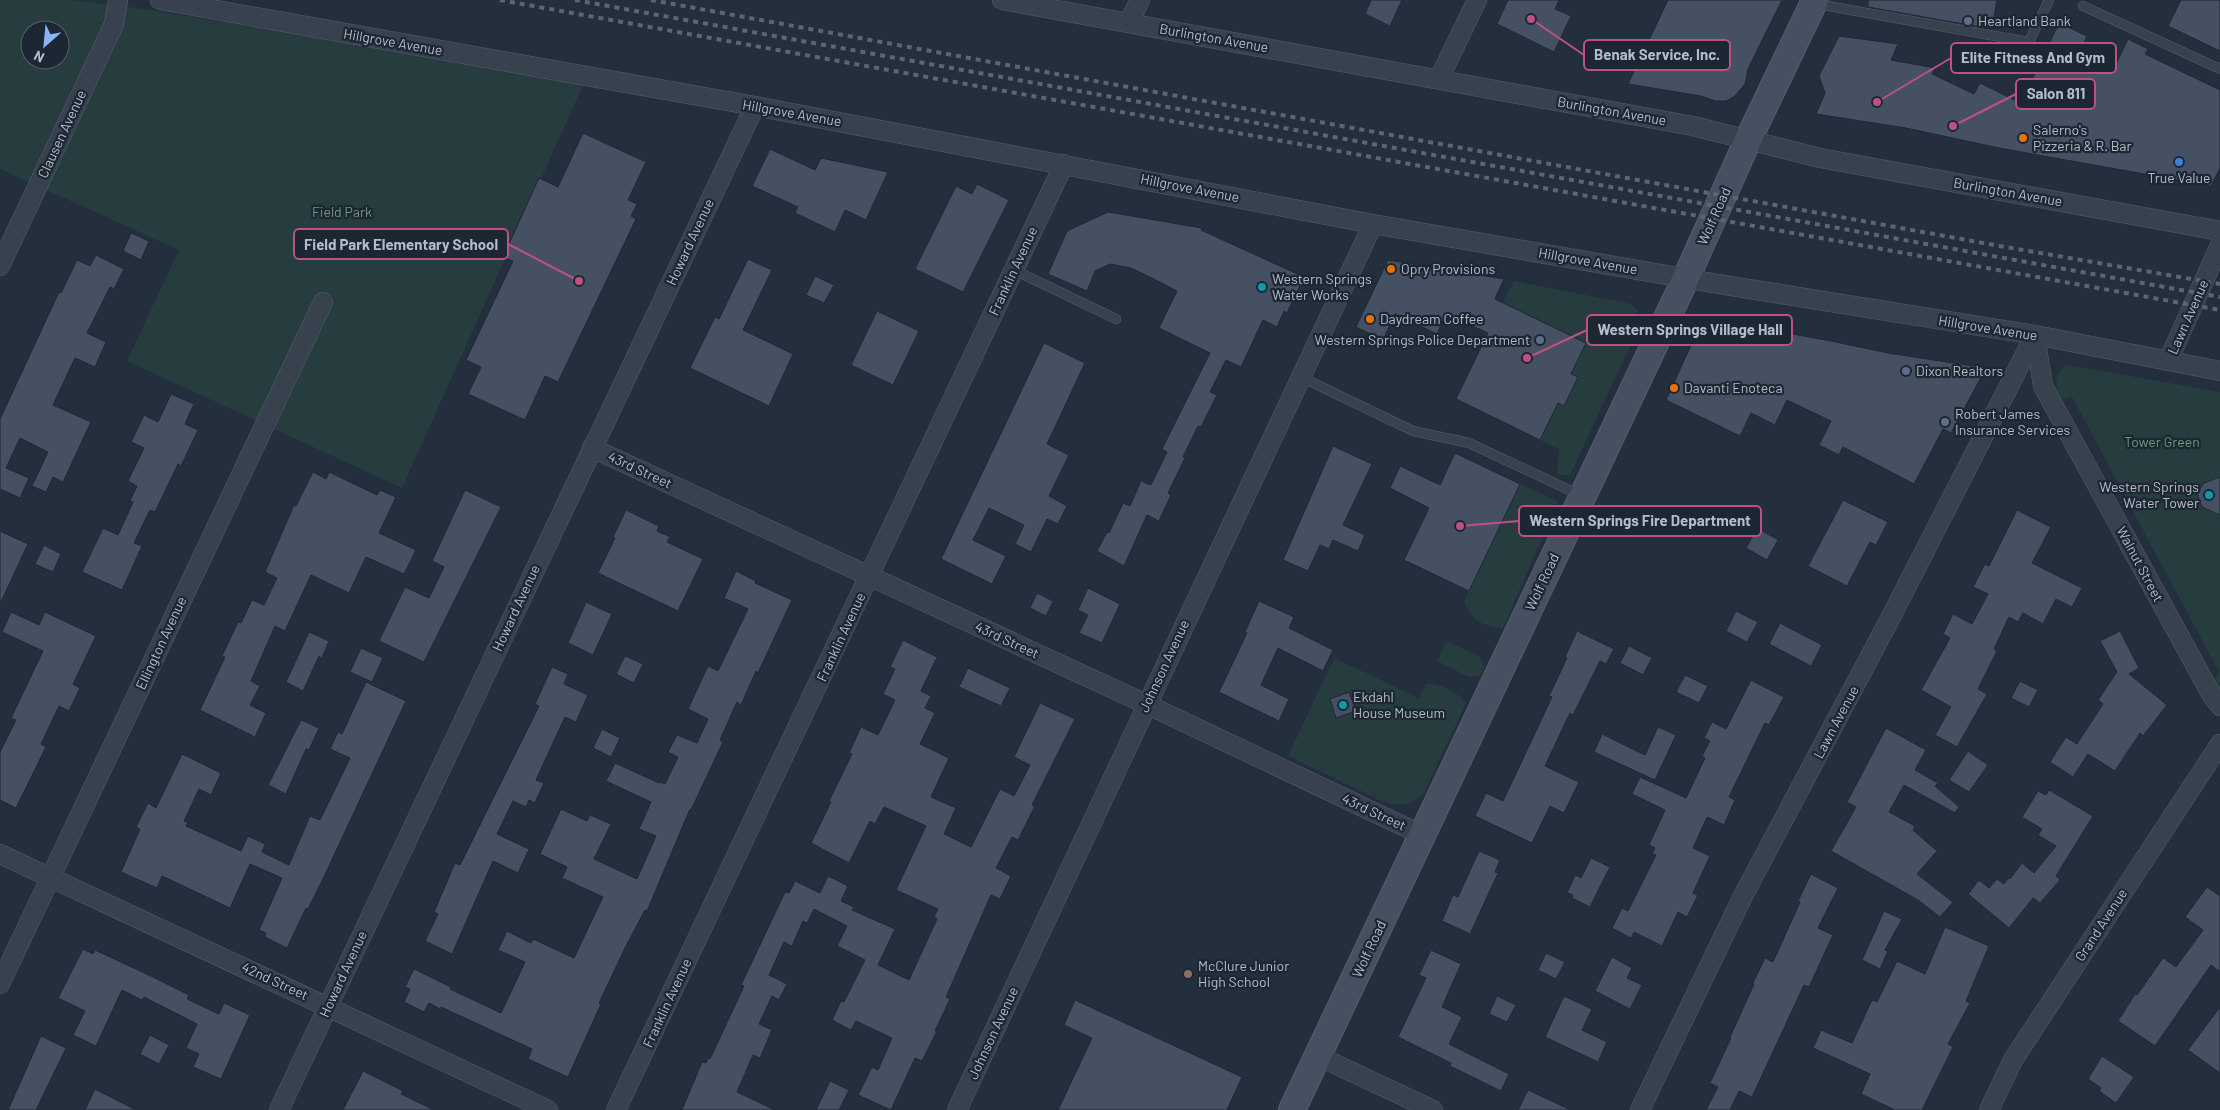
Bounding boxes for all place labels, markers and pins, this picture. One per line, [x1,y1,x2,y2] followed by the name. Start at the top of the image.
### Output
[1978,12,2071,29] place label: Heartland Bank
[1962,15,1974,27] marker: Heartland Bank
[1584,40,1730,70] callout: Benak Service, Inc.
[1951,43,2116,73] callout: Elite Fitness And Gym
[2016,79,2095,109] callout: Salon 811
[2033,121,2132,154] place label: Salerno's Pizzeria & R. Bar
[2017,132,2029,144] marker: Salerno's Pizzeria & R. Bar
[2173,156,2185,168] marker: True Value
[2148,169,2211,186] place label: True Value
[294,229,508,259] callout: Field Park Elementary School
[1401,260,1496,277] place label: Opry Provisions
[1385,263,1397,275] marker: Opry Provisions
[1272,270,1372,303] place label: Western Springs Water Works
[1256,281,1268,293] marker: Western Springs Water Works
[1380,310,1484,327] place label: Daydream Coffee
[1364,313,1376,325] marker: Daydream Coffee
[1587,315,1792,345] callout: Western Springs Village Hall
[1315,331,1530,348] place label: Western Springs Police Department
[1534,334,1546,346] marker: Western Springs Police Department
[1916,362,2003,379] place label: Dixon Realtors
[1900,365,1912,377] marker: Dixon Realtors
[1684,379,1783,396] place label: Davanti Enoteca
[1668,382,1680,394] marker: Davanti Enoteca
[1955,405,2070,438] place label: Robert James Insurance Services
[1939,416,1951,428] marker: Robert James Insurance Services
[2099,478,2199,511] place label: Western Springs Water Tower
[2203,489,2215,501] marker: Western Springs Water Tower
[1519,506,1761,536] callout: Western Springs Fire Department
[1353,688,1445,721] place label: Ekdahl House Museum
[1337,699,1349,711] marker: Ekdahl House Museum
[1198,957,1289,990] place label: McClure Junior High School
[1182,968,1194,980] marker: McClure Junior High School

